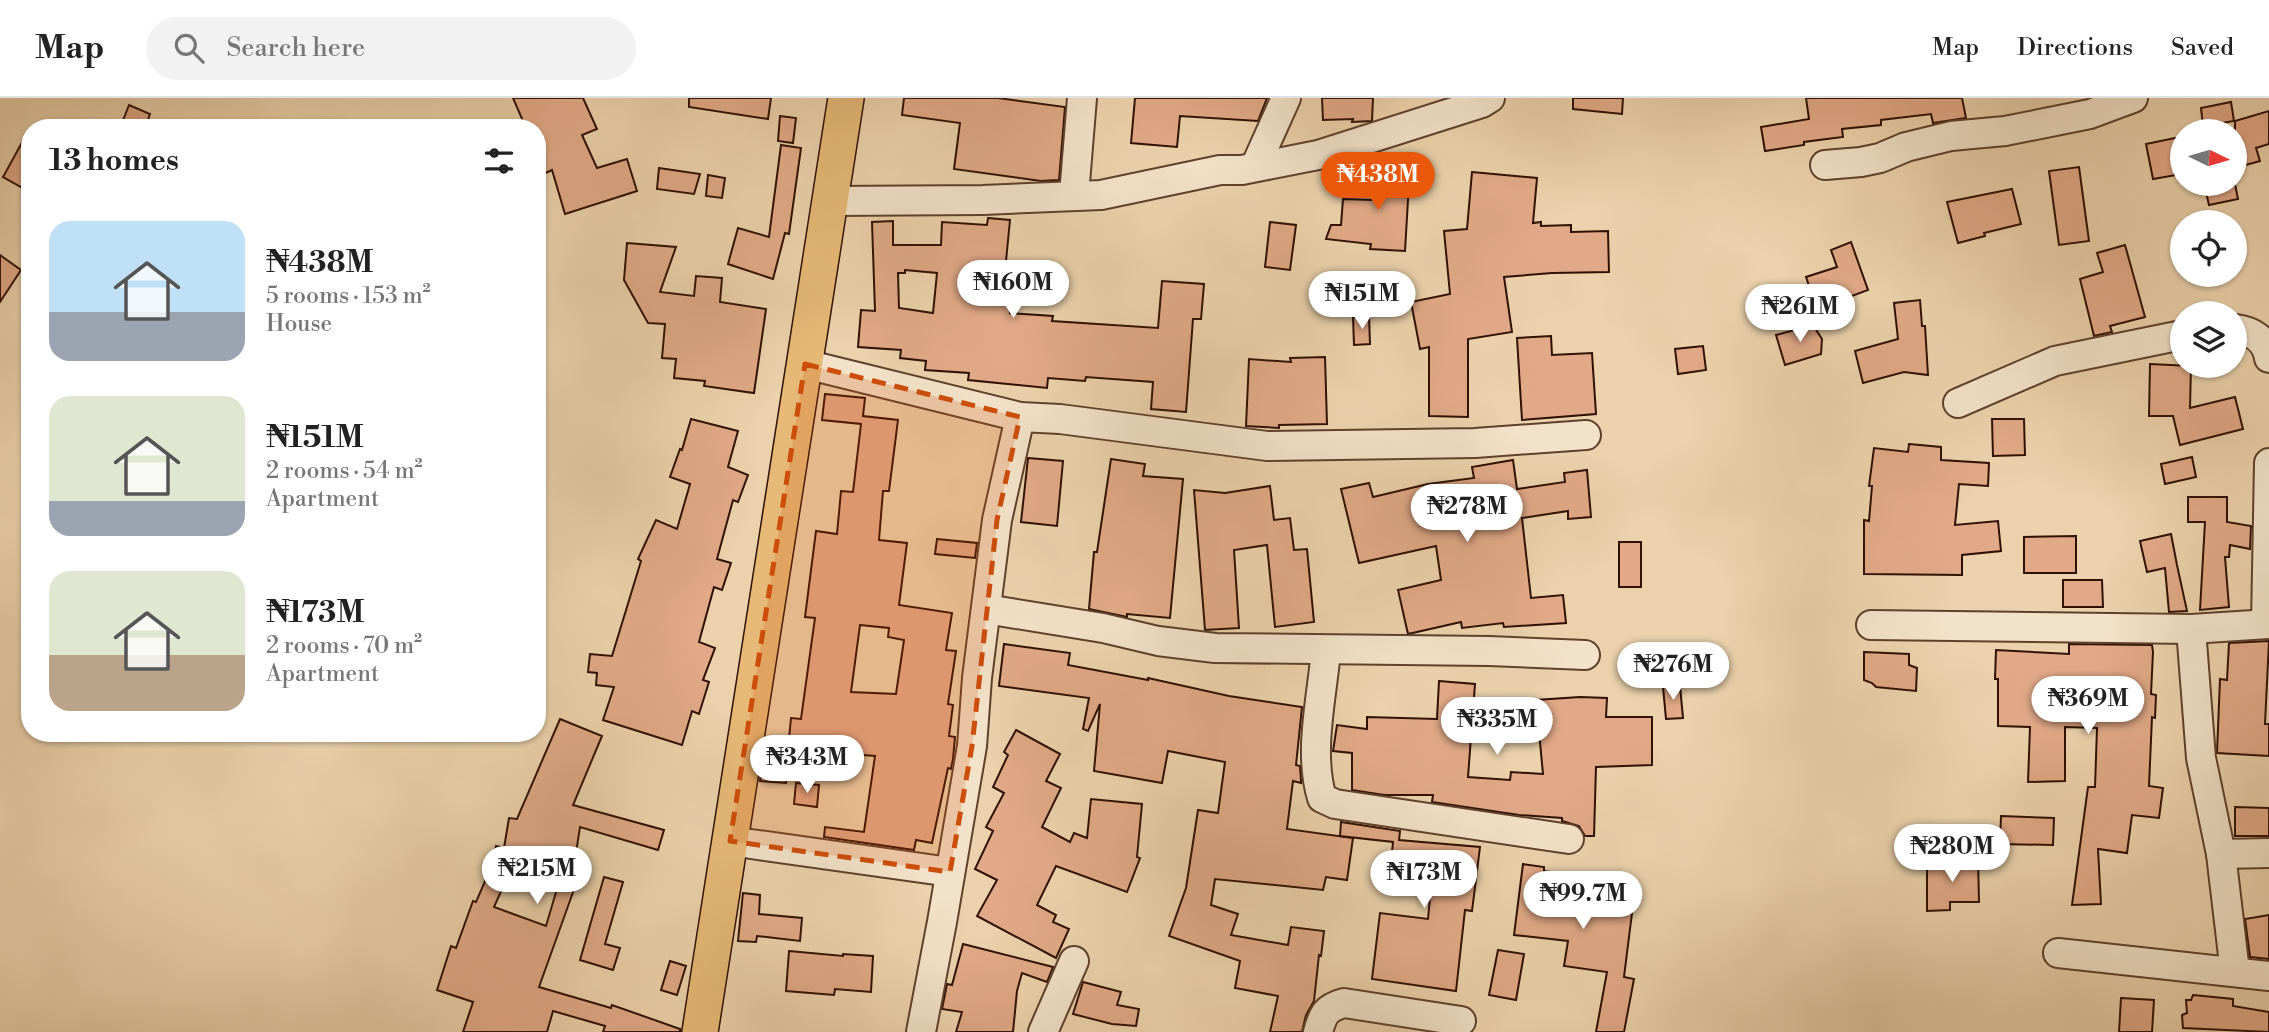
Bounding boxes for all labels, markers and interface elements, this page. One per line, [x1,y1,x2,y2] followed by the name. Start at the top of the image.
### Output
[146,17,636,80] search box
[35,28,104,69] text: Map
[170,29,208,67] icon: search
[226,32,365,64] text: Search here
[1932,33,1979,63] text: Map
[2017,33,2133,63] text: Directions
[2171,33,2234,63] text: Saved
[2170,119,2247,196] north arrow
[2170,119,2247,378] map controls
[49,142,179,180] text: 13 homes
[480,142,518,180] icon: filters
[1329,152,1427,212] pin: ₦438M
[1337,161,1419,189] text: ₦438M
[2170,210,2247,287] button: locate
[266,244,373,282] text: ₦438M
[105,249,189,333] icon: home
[964,260,1062,320] pin: ₦160M
[973,269,1053,297] text: ₦160M
[1313,272,1411,331] pin: ₦151M
[1325,280,1399,308] text: ₦151M
[266,282,431,310] text: 5 rooms · 153 m²
[1751,285,1849,344] pin: ₦261M
[1761,293,1839,321] text: ₦261M
[2170,301,2247,378] button: layers
[266,310,332,338] text: House
[266,419,364,457] text: ₦151M
[105,424,189,508] icon: home
[266,457,423,485] text: 2 rooms · 54 m²
[1418,484,1516,544] pin: ₦278M
[266,485,379,513] text: Apartment
[1427,493,1507,521] text: ₦278M
[266,594,364,632] text: ₦173M
[105,599,189,683] icon: home
[266,632,422,660] text: 2 rooms · 70 m²
[1624,642,1722,702] pin: ₦276M
[1633,651,1713,679] text: ₦276M
[266,660,379,688] text: Apartment
[2039,676,2137,736] pin: ₦369M
[2047,685,2129,713] text: ₦369M
[1448,698,1546,757] pin: ₦335M
[1457,706,1537,734] text: ₦335M
[758,736,856,795] pin: ₦343M
[766,744,848,772] text: ₦343M
[1903,824,2001,884] pin: ₦280M
[1910,833,1994,861] text: ₦280M
[488,846,586,906] pin: ₦215M
[1375,850,1473,910] pin: ₦173M
[498,855,576,883] text: ₦215M
[1386,859,1462,887] text: ₦173M
[1526,872,1640,931] pin: ₦99.7M
[1539,880,1627,908] text: ₦99.7M

